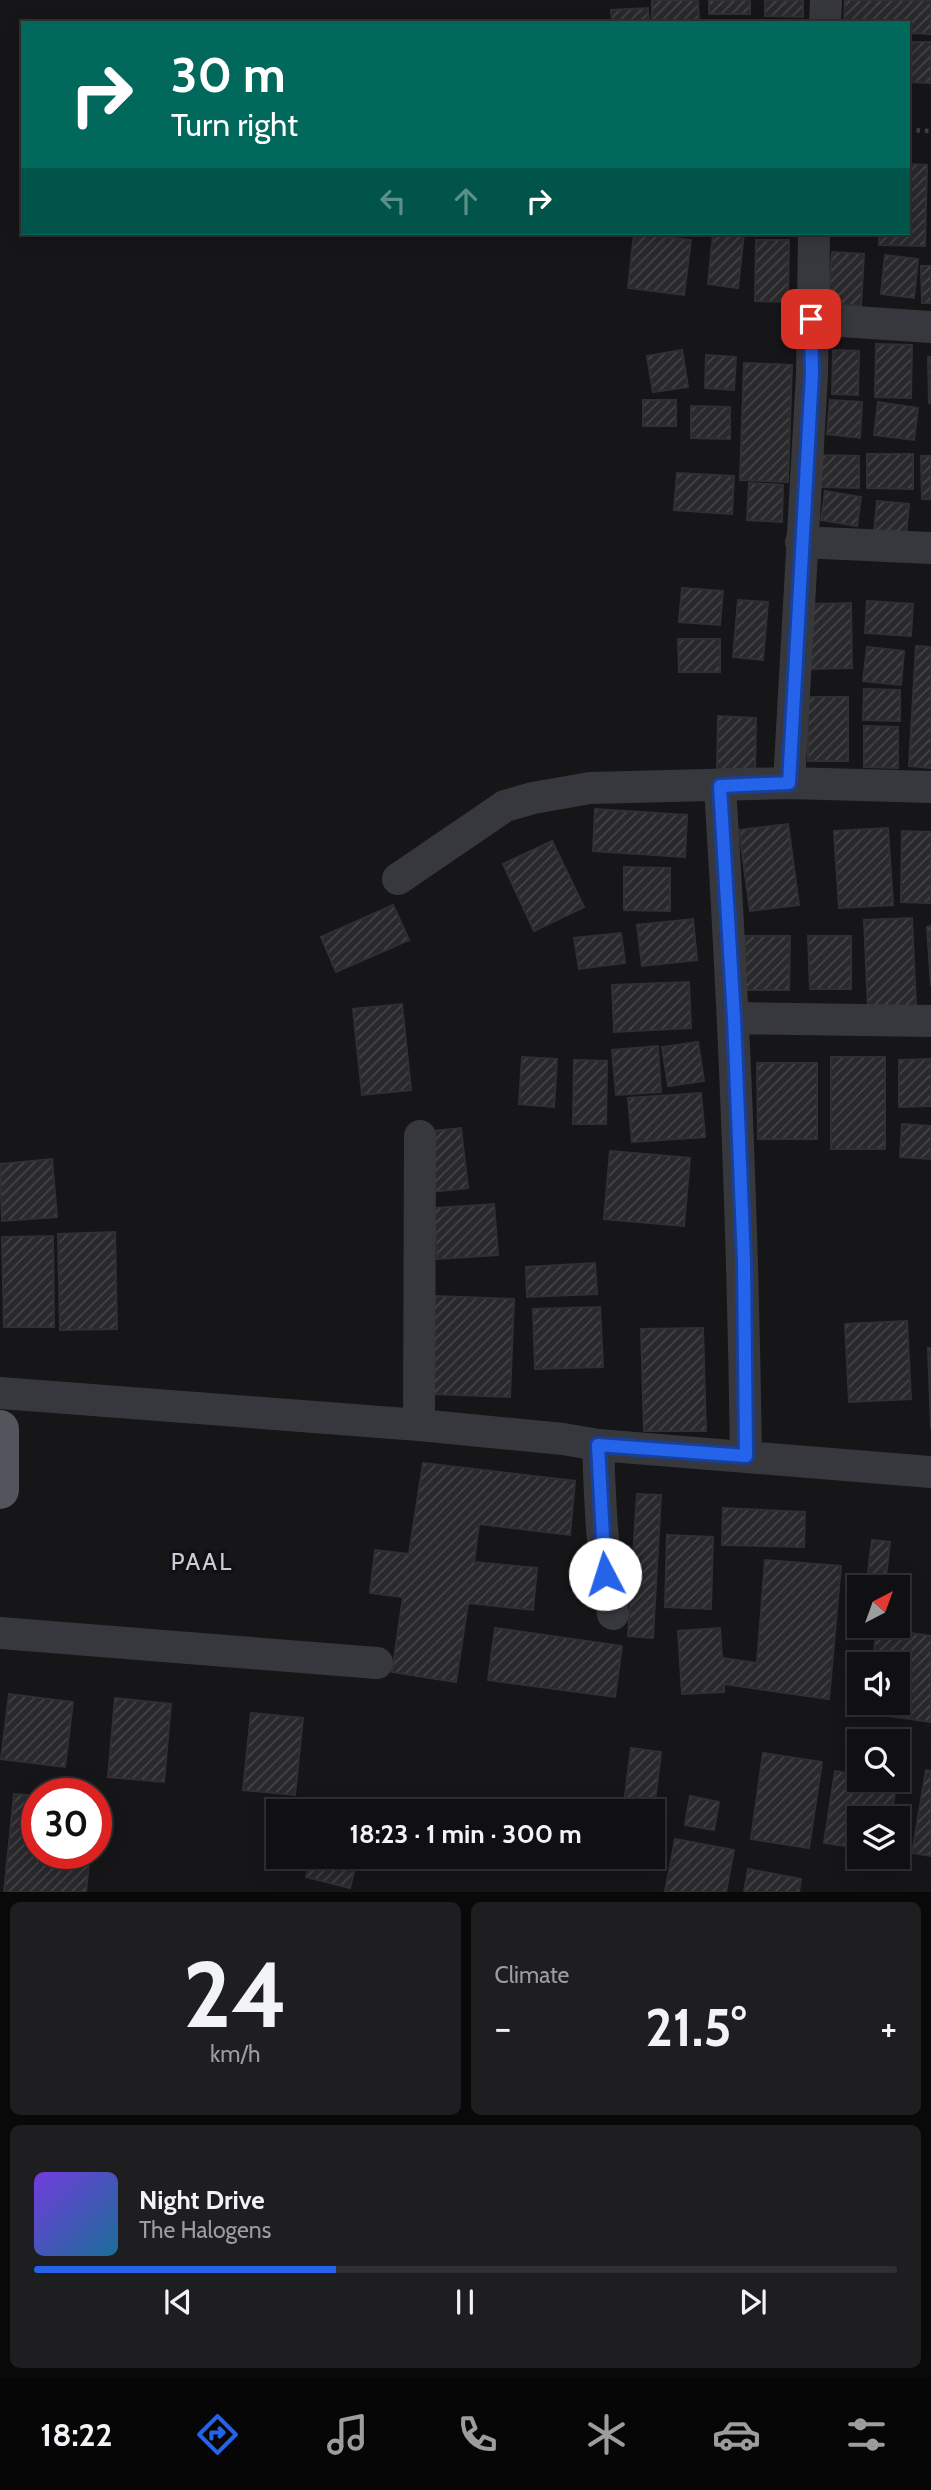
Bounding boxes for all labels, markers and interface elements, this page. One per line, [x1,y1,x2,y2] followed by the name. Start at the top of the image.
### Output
[171,45,286,104] text: 30 m
[56,49,147,140] icon: right
[171,105,298,144] text: Turn right
[374,182,412,220] icon: left
[447,182,485,220] icon: ahead
[520,182,558,220] icon: right
[781,289,841,349] pin
[792,300,830,338] icon: arrive
[568,1537,642,1611] position arrow
[171,1547,233,1576] district label: PAAL
[847,1575,910,1638] north arrow
[847,1575,910,1869] map controls
[847,1652,910,1715] button: sound
[847,1729,910,1792] button: search
[21,1778,112,1869] speed limit sign: 30
[847,1806,910,1869] button: layers
[349,1818,582,1850] text: 18:23 · 1 min · 300 m
[183,1939,288,2050] text: 24
[495,1961,569,1989] text: Climate
[645,1996,746,2059] text: 21.5°
[495,2004,511,2051] text: −
[880,2004,897,2051] text: +
[210,2040,260,2068] text: km/h
[139,2184,265,2216] text: Night Drive
[139,2216,271,2244] text: The Halogens
[159,2283,197,2321] icon: previous
[446,2283,484,2321] icon: pause
[734,2283,772,2321] icon: next
[193,2410,242,2459] icon: directions
[323,2410,372,2459] icon: music
[453,2410,502,2459] icon: phone
[582,2410,631,2459] icon: climate
[712,2410,761,2459] icon: car
[842,2410,891,2459] icon: filters
[40,2415,112,2454] text: 18:22

